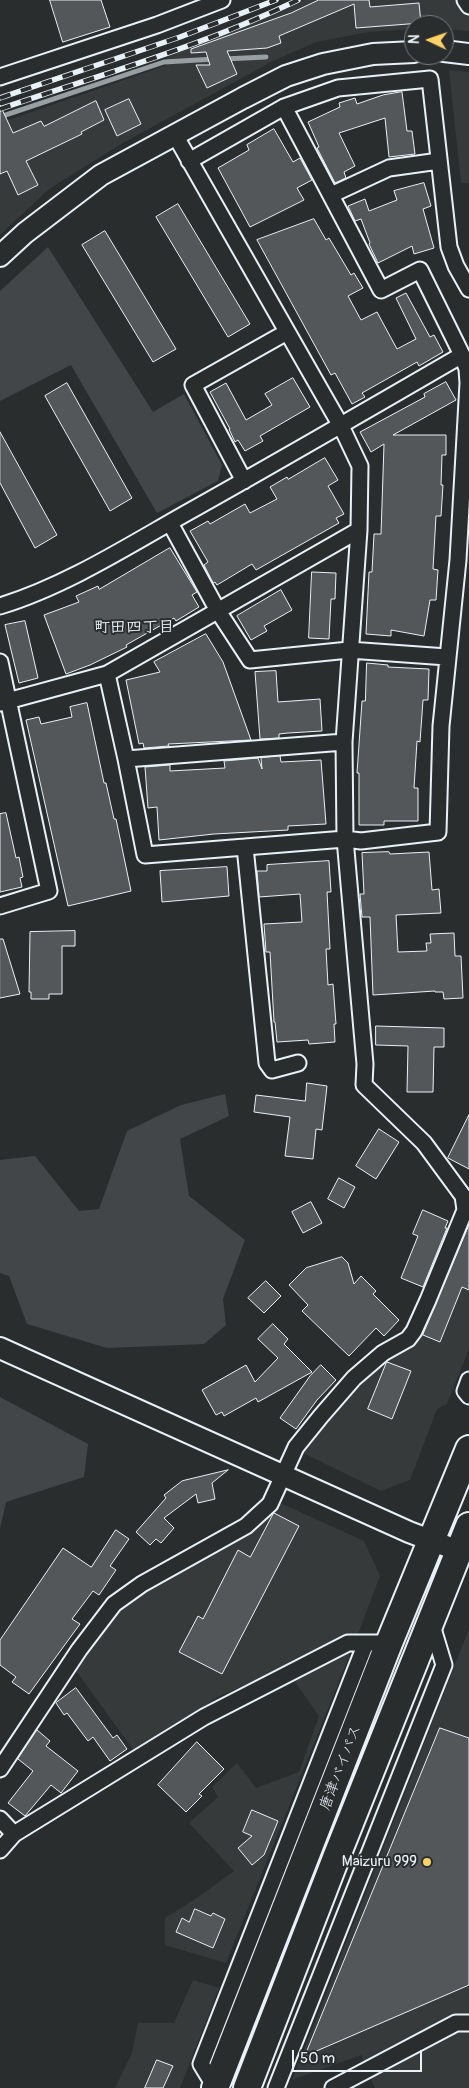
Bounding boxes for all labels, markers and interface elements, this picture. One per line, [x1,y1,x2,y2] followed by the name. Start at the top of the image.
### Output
[404,15,454,65] north arrow
[406,34,423,44] text: N
[94,618,174,638] district label: 町田四丁目
[316,1723,366,1813] street label: 唐津バイパス
[342,1853,417,1871] place label: Maizuru 999
[421,1856,433,1868] marker: Maizuru 999
[294,2040,424,2072] scale bar
[300,2049,335,2068] text: 50 m

